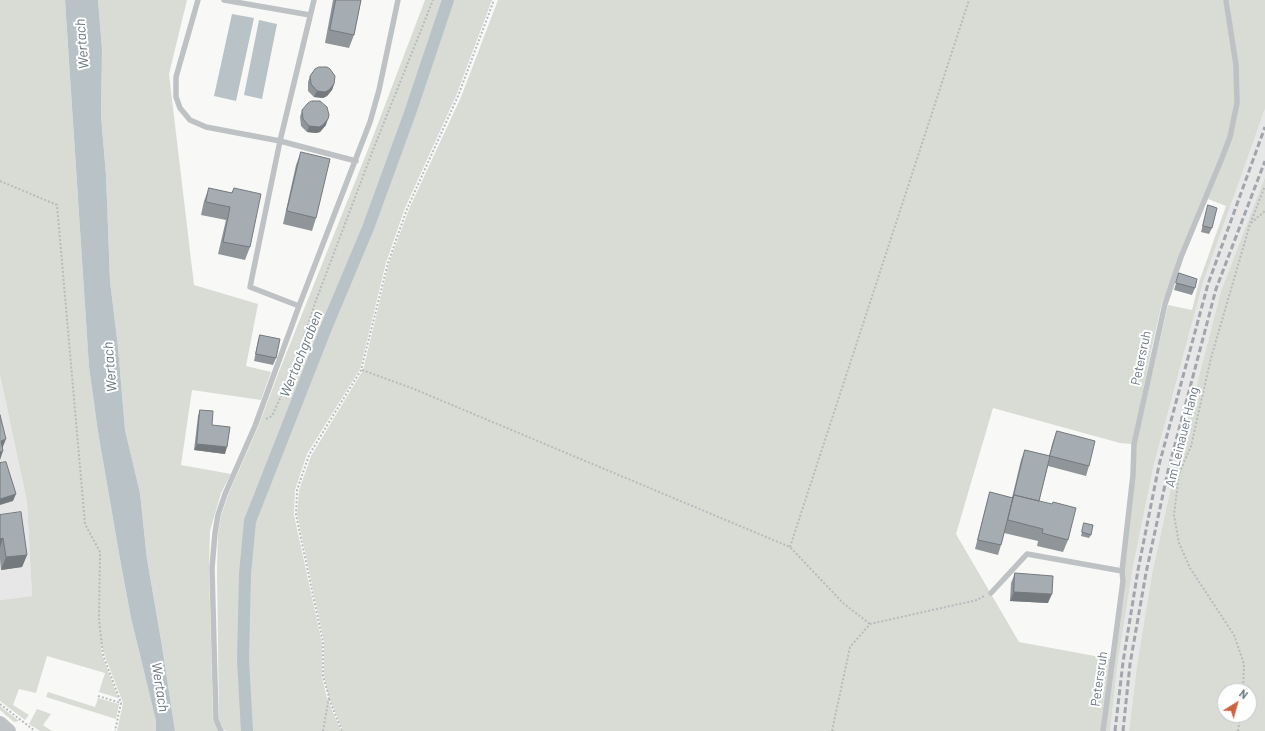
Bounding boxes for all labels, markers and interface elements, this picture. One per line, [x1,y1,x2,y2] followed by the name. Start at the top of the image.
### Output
[71,18,93,70] water label: Wertach
[276,308,326,400] water label: Wertachgraben
[1128,329,1154,387] street label: Petersruh
[99,341,121,393] water label: Wertach
[1162,385,1202,489] street label: Am Leinauer Hang
[1087,650,1111,708] street label: Petersruh
[148,661,172,713] water label: Wertach
[1217,683,1257,723] north arrow
[1237,686,1251,701] text: N

